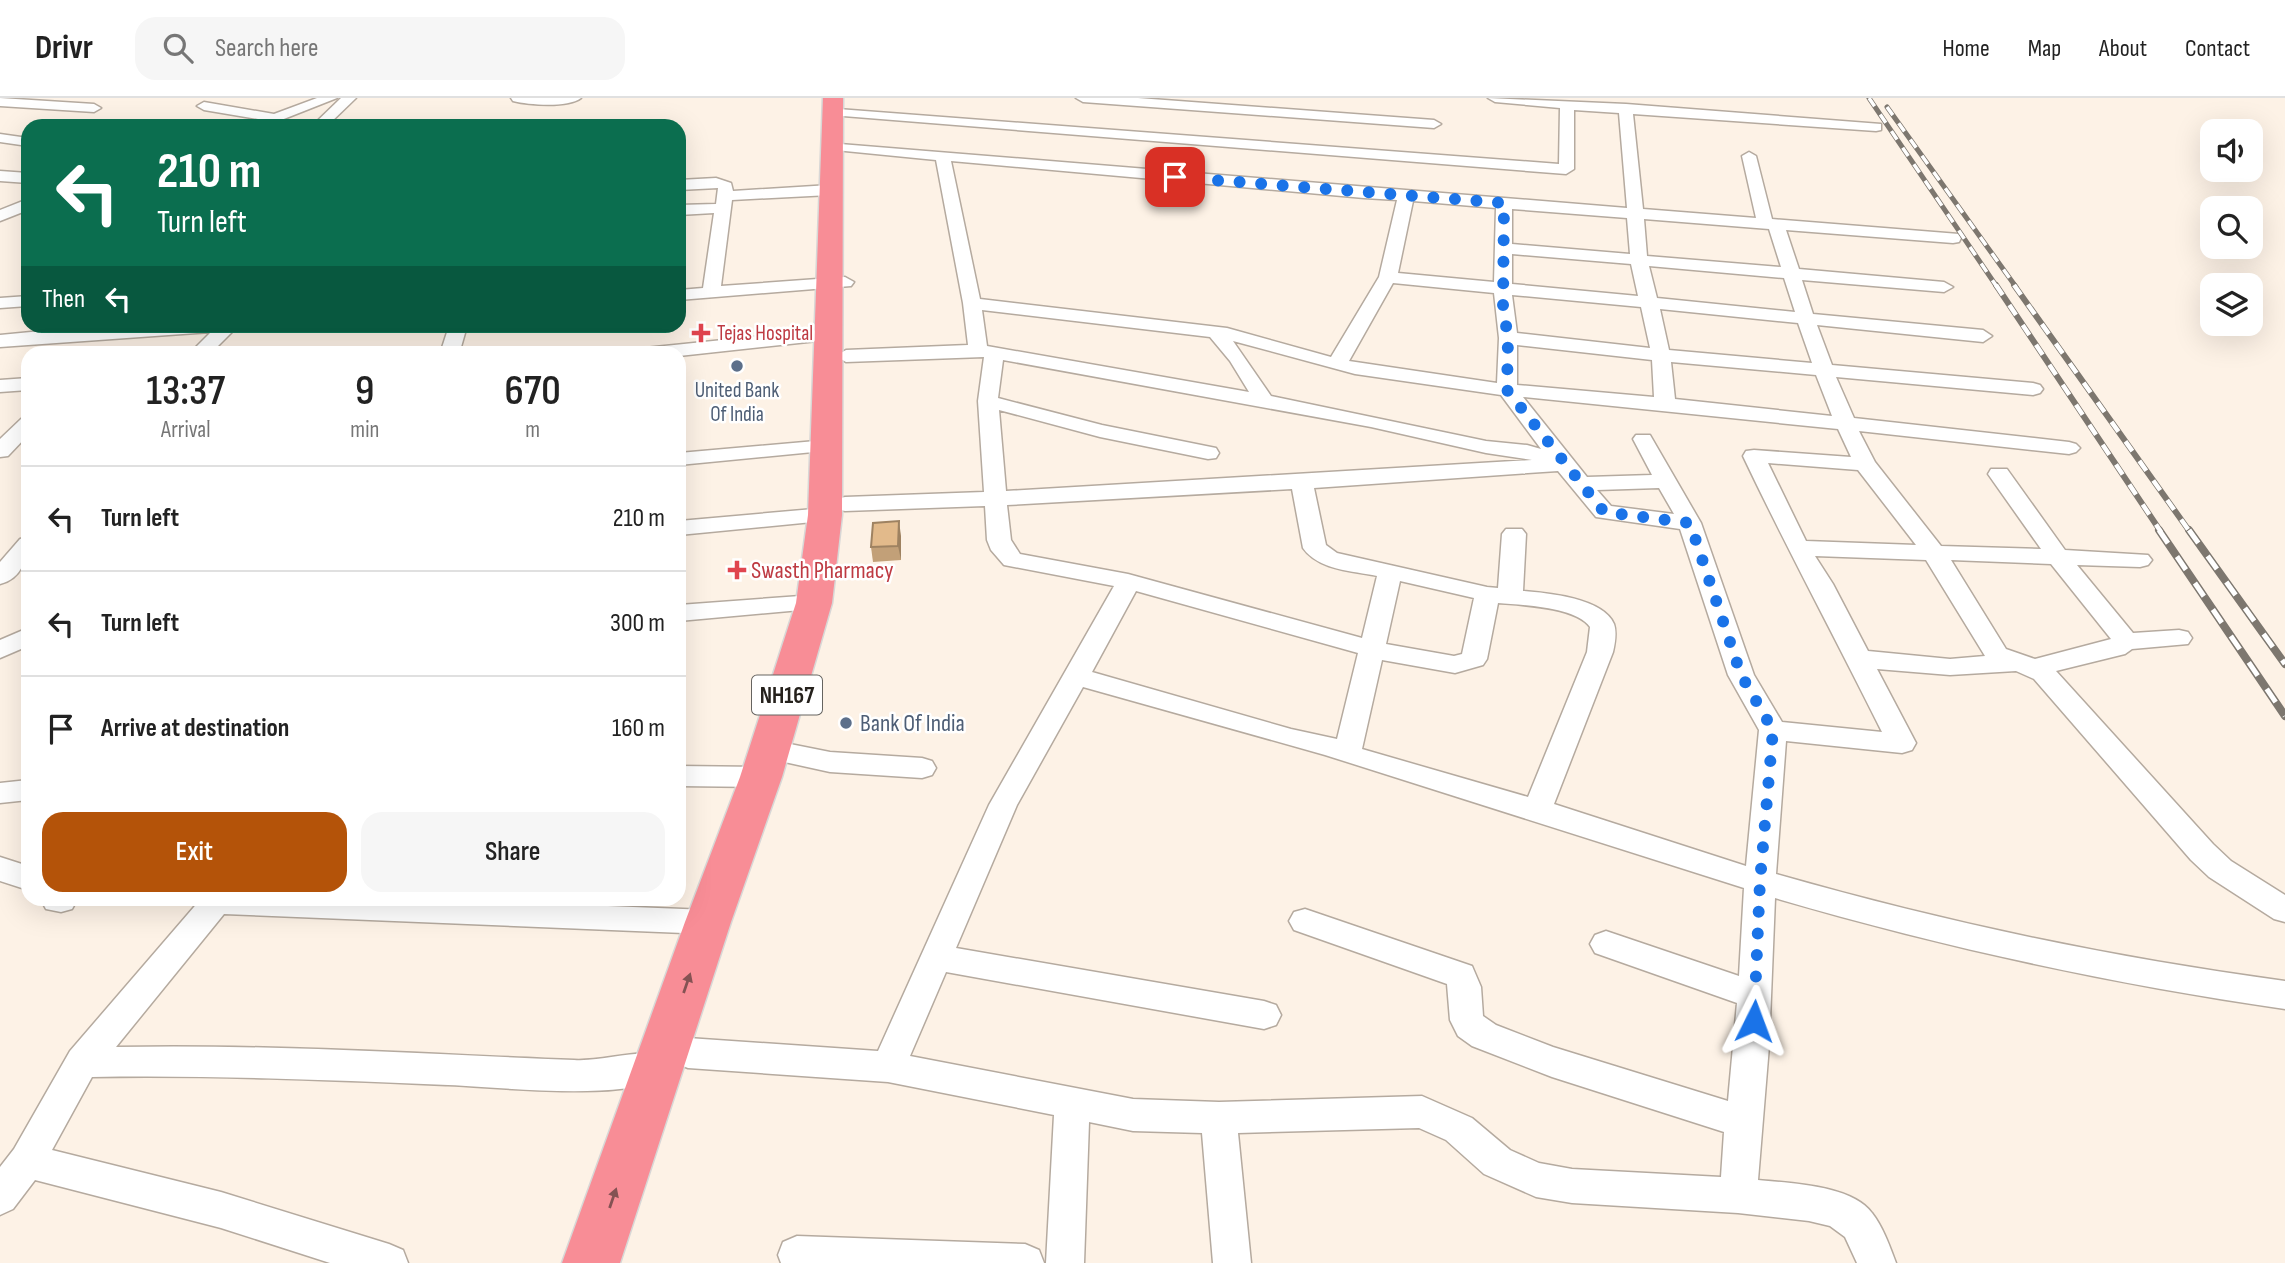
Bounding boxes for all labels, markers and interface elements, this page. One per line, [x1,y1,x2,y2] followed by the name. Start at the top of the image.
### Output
[135,17,625,80] search box
[35,28,93,68] text: Drivr
[159,29,197,67] icon: search
[215,33,318,64] text: Search here
[1942,34,1990,63] text: Home
[2028,34,2061,63] text: Map
[2099,34,2147,63] text: About
[2185,34,2250,63] text: Contact
[2200,119,2263,336] map controls
[2200,119,2263,182] button: sound
[157,143,261,202] text: 210 m
[42,147,133,238] icon: left
[1145,147,1205,207] pin
[1156,158,1194,196] icon: arrive
[2200,196,2263,259] button: search
[157,203,247,242] text: Turn left
[2200,273,2263,336] button: layers
[99,280,137,318] icon: left
[42,284,85,315] text: Then
[717,321,813,346] place label: Tejas Hospital
[691,323,711,343] marker: Tejas Hospital
[729,358,745,374] marker: United Bank Of India
[146,366,225,417] text: 13:37
[355,366,374,417] text: 9
[505,366,561,417] text: 670
[695,378,779,427] place label: United Bank Of India
[161,416,210,444] text: Arrival
[350,416,379,444] text: min
[525,416,540,444] text: m
[42,500,80,538] icon: left
[101,503,179,534] text: Turn left
[613,503,665,534] text: 210 m
[751,556,894,585] place label: Swasth Pharmacy
[729,562,745,578] marker: Swasth Pharmacy
[42,605,80,643] icon: left
[101,608,179,639] text: Turn left
[610,608,665,639] text: 300 m
[752,676,822,715] road number: NH167
[860,709,965,738] place label: Bank Of India
[42,710,80,748] icon: arrive
[101,713,289,744] text: Arrive at destination
[612,713,665,744] text: 160 m
[838,715,854,731] marker: Bank Of India
[42,812,347,892] button: Exit
[361,812,665,892] button: Share
[682,973,693,994] one-way arrow
[1717,984,1791,1058] position arrow
[608,1188,619,1209] one-way arrow

